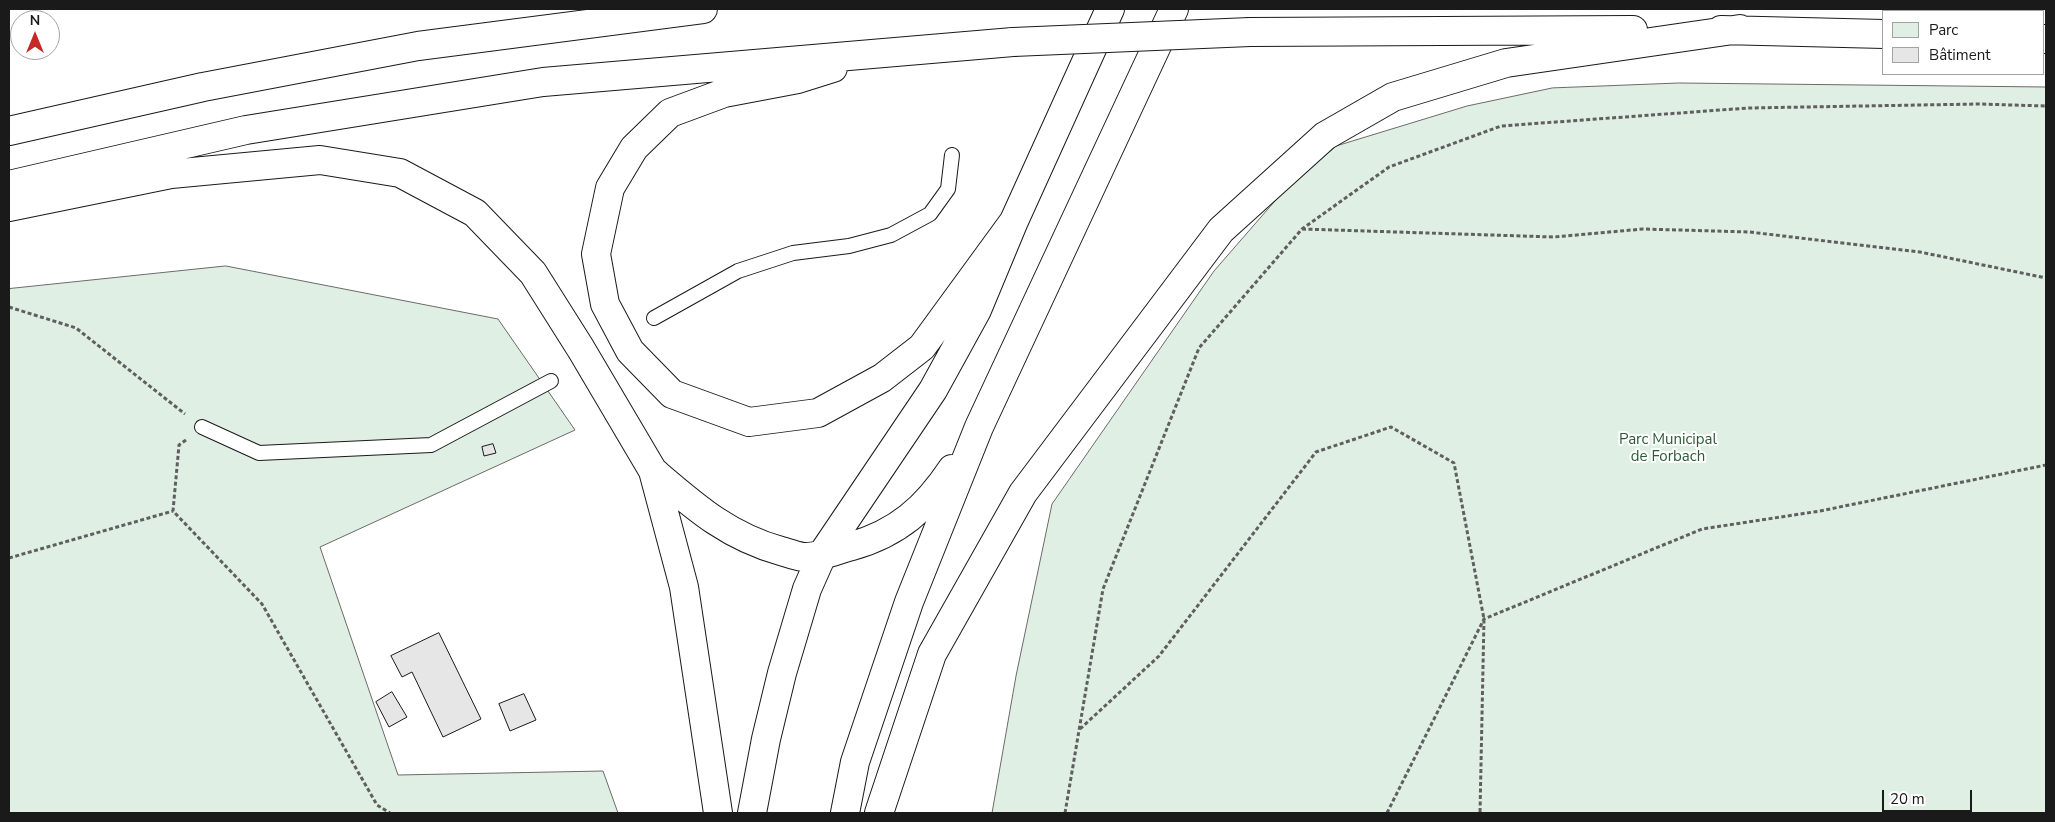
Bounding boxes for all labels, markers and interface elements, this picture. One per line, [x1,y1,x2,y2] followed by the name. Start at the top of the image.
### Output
[10,10,60,60] north arrow
[1882,10,2045,75] legend
[30,11,40,30] text: N
[1929,20,1958,40] text: Parc
[1929,45,1990,65] text: Bâtiment
[1619,431,1717,466] park label: Parc Municipal de Forbach
[1885,780,1975,812] scale bar
[1890,789,1925,809] text: 20 m

